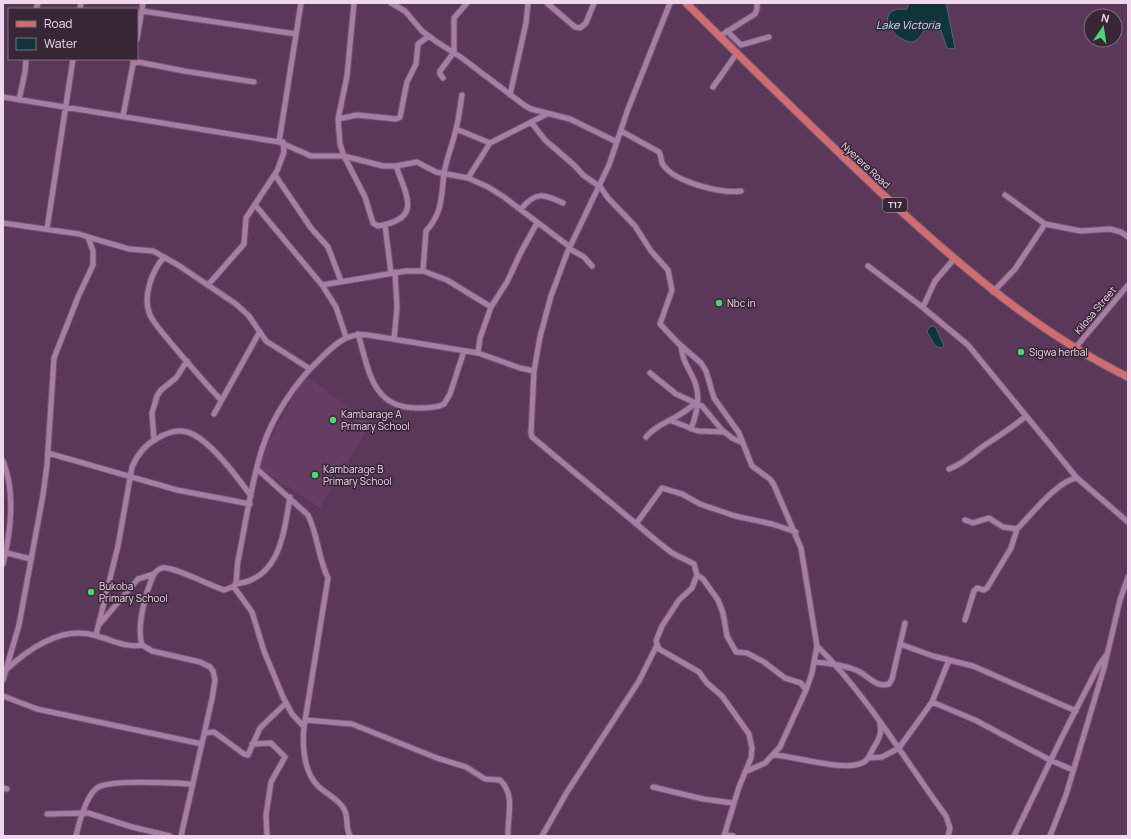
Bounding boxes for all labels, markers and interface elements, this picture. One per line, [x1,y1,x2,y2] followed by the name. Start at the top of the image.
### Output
[8,8,138,60] legend
[1083,8,1123,48] north arrow
[1100,10,1111,26] text: N
[44,15,72,32] text: Road
[876,17,941,32] water label: Lake Victoria
[44,35,78,52] text: Water
[838,139,894,191] street label: Nyerere Road
[883,198,907,212] road number: T17
[1071,283,1119,337] street label: Kilosa Street
[727,296,756,310] place label: Nbc in
[714,298,724,308] marker: Nbc in
[1029,345,1088,359] place label: Sigwa herbal
[1016,347,1026,357] marker: Sigwa herbal
[341,407,410,433] place label: Kambarage A Primary School
[328,415,338,425] marker: Kambarage A Primary School
[323,462,392,488] place label: Kambarage B Primary School
[310,470,320,480] marker: Kambarage B Primary School
[99,579,168,605] place label: Bukoba Primary School
[86,587,96,597] marker: Bukoba Primary School

